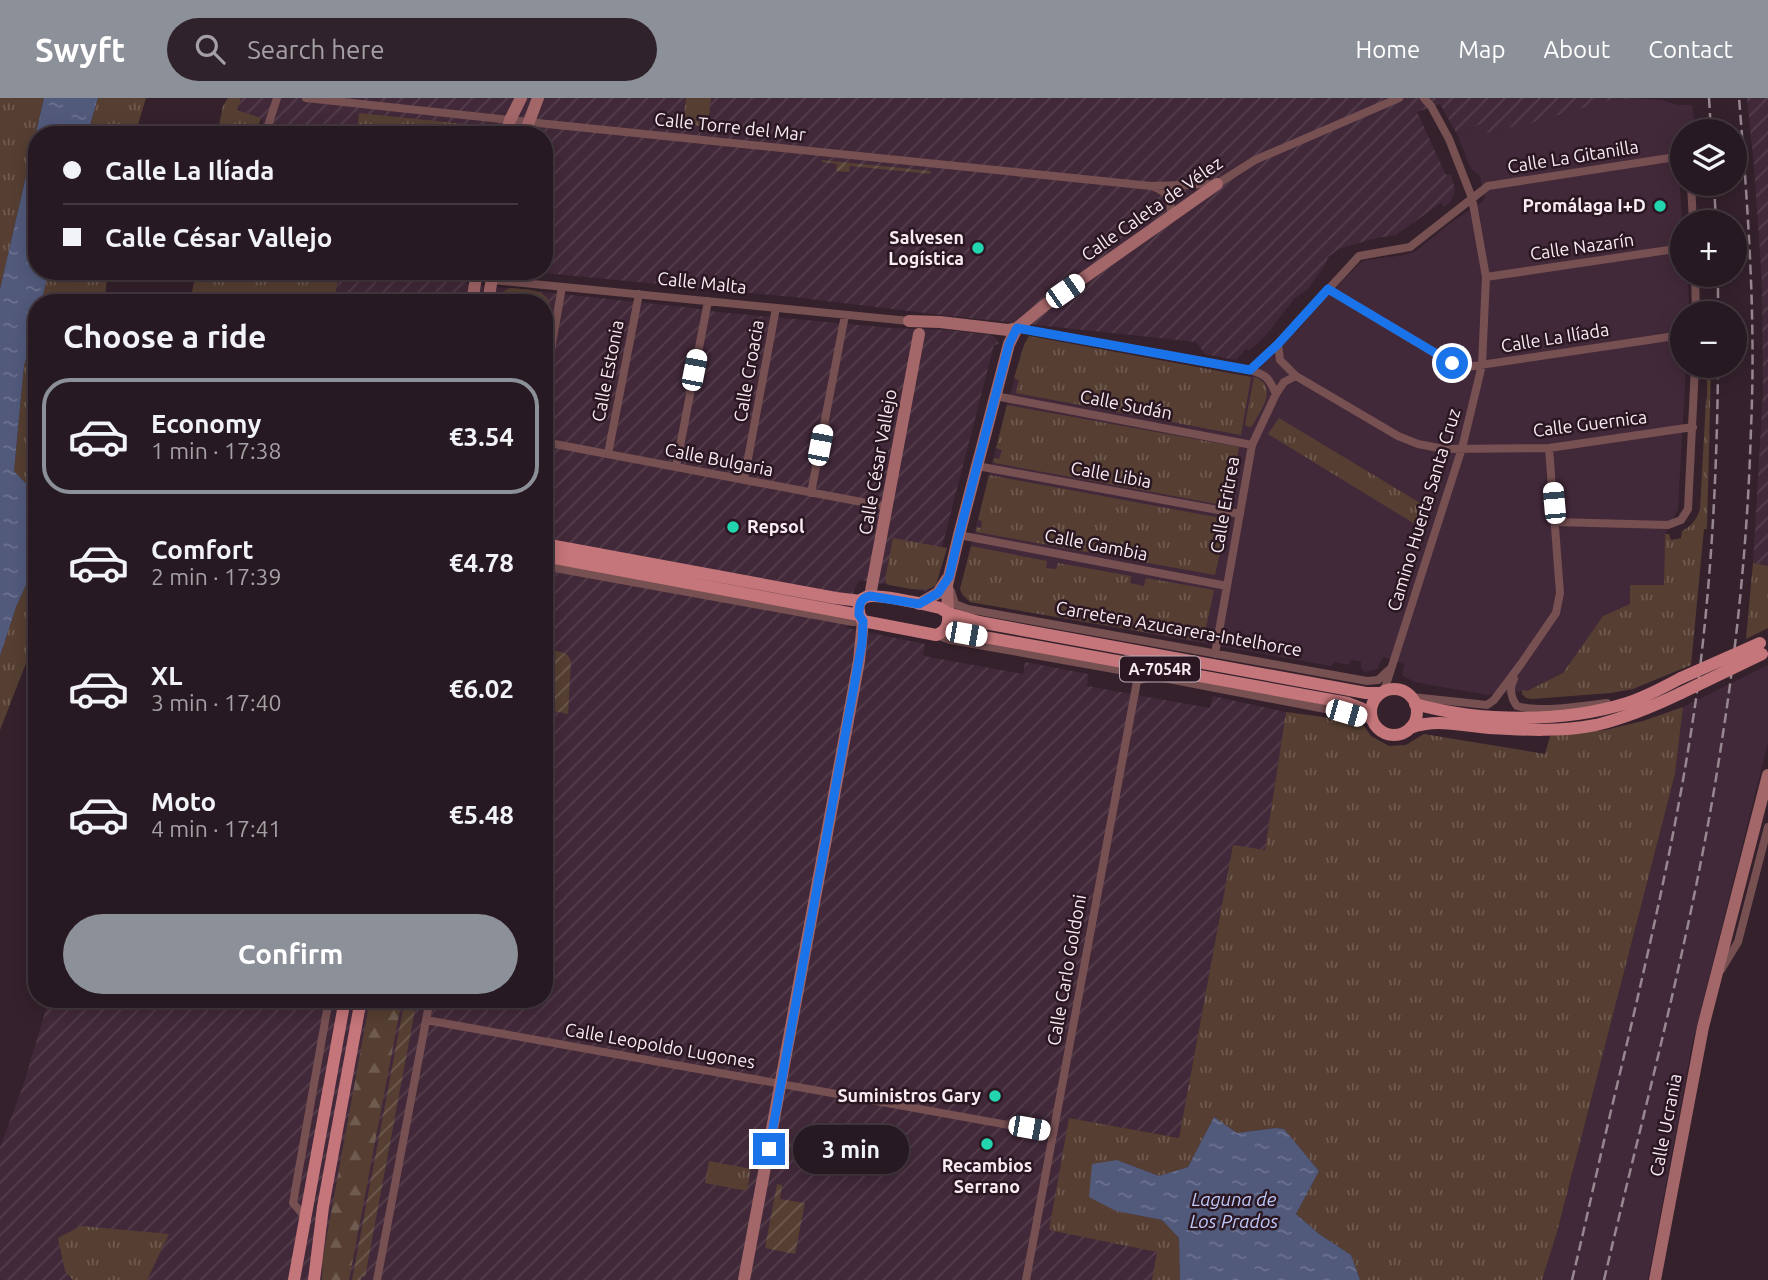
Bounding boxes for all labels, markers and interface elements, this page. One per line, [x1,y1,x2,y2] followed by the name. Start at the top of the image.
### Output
[167,18,657,81] search box
[191,30,229,68] icon: search
[35,31,125,68] text: Swyft
[247,35,385,64] text: Search here
[1355,36,1420,63] text: Home
[1458,36,1505,63] text: Map
[1543,36,1610,63] text: About
[1648,36,1733,63] text: Contact
[653,108,807,144] street label: Calle Torre del Mar
[1670,119,1747,378] map controls
[1670,119,1747,196] button: layers
[1506,136,1640,176] street label: Calle La Gitanilla
[1077,152,1226,264] street label: Calle Caleta de Vélez
[105,156,274,185] text: Calle La Ilíada
[1522,195,1646,215] place label: Promálaga I+D
[1652,198,1668,214] marker: Promálaga I+D
[1670,210,1747,287] button: +
[105,223,332,252] text: Calle César Vallejo
[888,227,964,268] place label: Salvesen Logística
[1529,229,1635,263] street label: Calle Nazarín
[970,240,986,256] marker: Salvesen Logística
[656,267,748,297] street label: Calle Malta
[1042,270,1089,312] car
[1670,301,1747,378] button: −
[63,318,266,354] text: Choose a ride
[587,318,627,423] street label: Calle Estonia
[729,318,767,423] street label: Calle Croacia
[1499,319,1610,355] street label: Calle La Ilíada
[680,347,709,393] car
[1436,347,1468,379] route start
[1078,385,1174,423] street label: Calle Sudán
[854,388,900,536] street label: Calle César Vallejo
[67,405,130,468] icon: car
[1383,406,1463,613] street label: Camino Huerta Santa Cruz
[1532,406,1648,440] street label: Calle Guernica
[151,409,261,438] text: Economy
[449,422,514,451] text: €3.54
[806,422,835,468] car
[151,438,282,463] text: 1 min · 17:38
[663,439,775,479] street label: Calle Bulgaria
[1206,455,1242,555] street label: Calle Eritrea
[1069,457,1153,491] street label: Calle Libia
[1542,481,1567,525] car
[747,516,805,536] place label: Repsol
[725,519,741,535] marker: Repsol
[1043,524,1149,564] street label: Calle Gambia
[67,531,130,594] icon: car
[151,535,254,564] text: Comfort
[449,548,514,577] text: €4.78
[151,564,282,589] text: 2 min · 17:39
[1055,596,1304,660] street label: Carretera Azucarera-Intelhorce
[944,620,989,648] car
[1120,656,1200,682] road number: A-7054R
[67,657,130,720] icon: car
[151,661,182,690] text: XL
[449,674,514,703] text: €6.02
[151,690,282,715] text: 3 min · 17:40
[1323,697,1370,729] car
[67,783,130,846] icon: car
[151,787,216,816] text: Moto
[449,800,514,829] text: €5.48
[151,816,282,841] text: 4 min · 17:41
[1043,893,1089,1047] street label: Calle Carlo Goldoni
[63,914,518,994] button: Confirm
[564,1018,757,1072] street label: Calle Leopoldo Lugones
[1645,1072,1685,1178] street label: Calle Ucrania
[837,1085,981,1105] place label: Suministros Gary
[987,1088,1003,1104] marker: Suministros Gary
[1007,1114,1052,1142] car
[794,1124,909,1174] callout: 3 min
[753,1133,785,1165] route end
[979,1136,995,1152] marker: Recambios Serrano
[822,1137,880,1162] text: 3 min
[942,1155,1032,1196] place label: Recambios Serrano
[1190,1188,1278,1232] water label: Laguna de Los Prados

